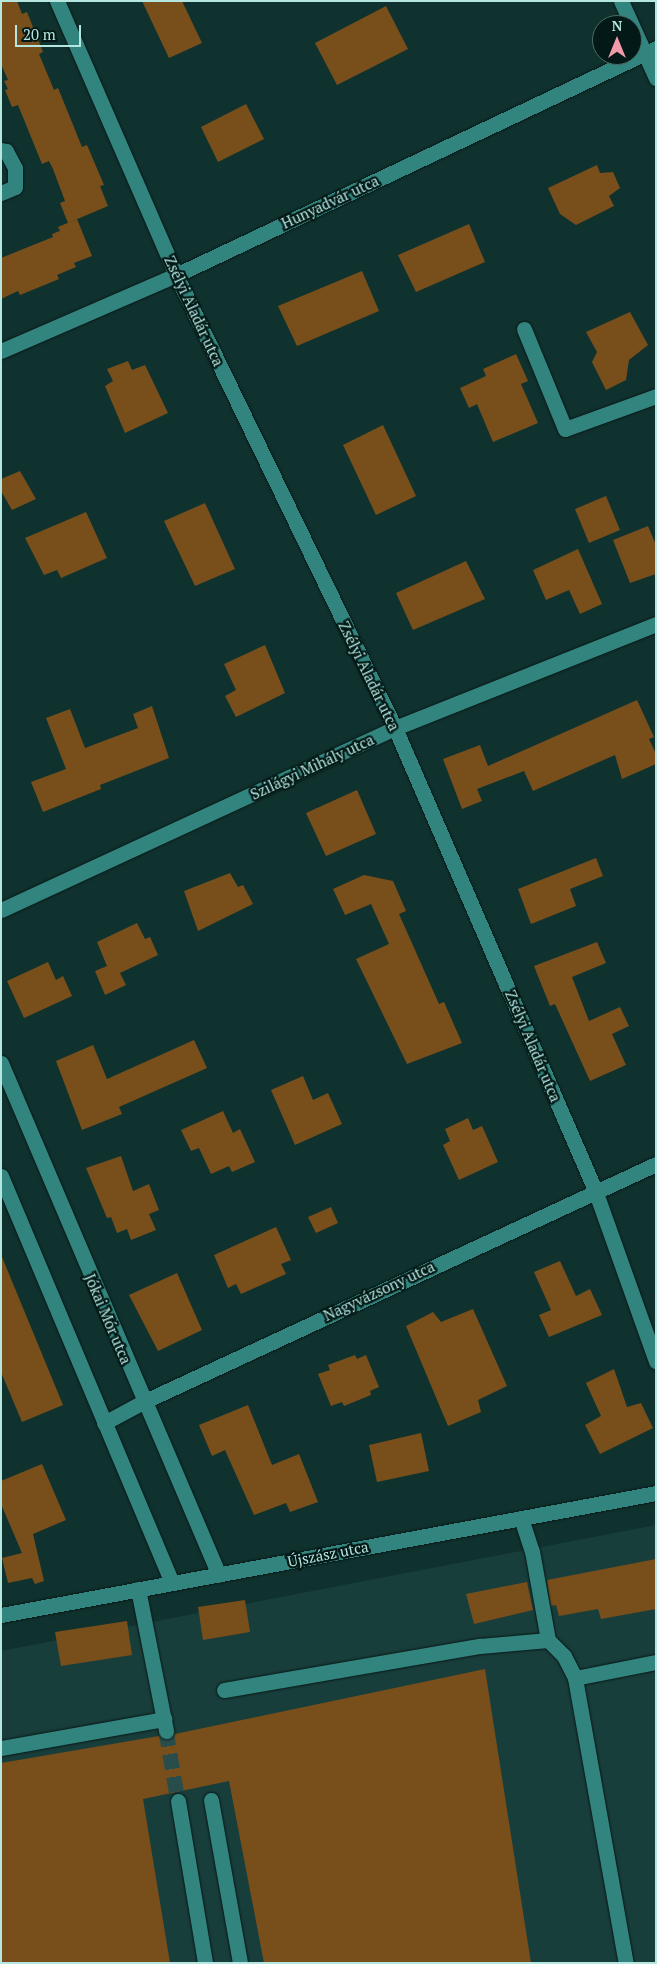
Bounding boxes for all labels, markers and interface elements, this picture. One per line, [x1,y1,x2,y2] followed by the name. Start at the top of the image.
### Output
[18,15,84,47] scale bar
[592,15,642,65] north arrow
[612,16,622,35] text: N
[23,24,56,44] text: 20 m
[279,172,381,232] street label: Hunyadvár utca
[161,253,227,369] street label: Zsélyi Aladár utca
[335,618,403,734] street label: Zsélyi Aladár utca
[247,731,377,803] street label: Szilágyi Mihály utca
[501,987,565,1105] street label: Zsélyi Aladár utca
[321,1257,437,1325] street label: Nagyvázsony utca
[81,1271,135,1367] street label: Jókai Mór utca
[286,1537,370,1571] street label: Újszász utca

